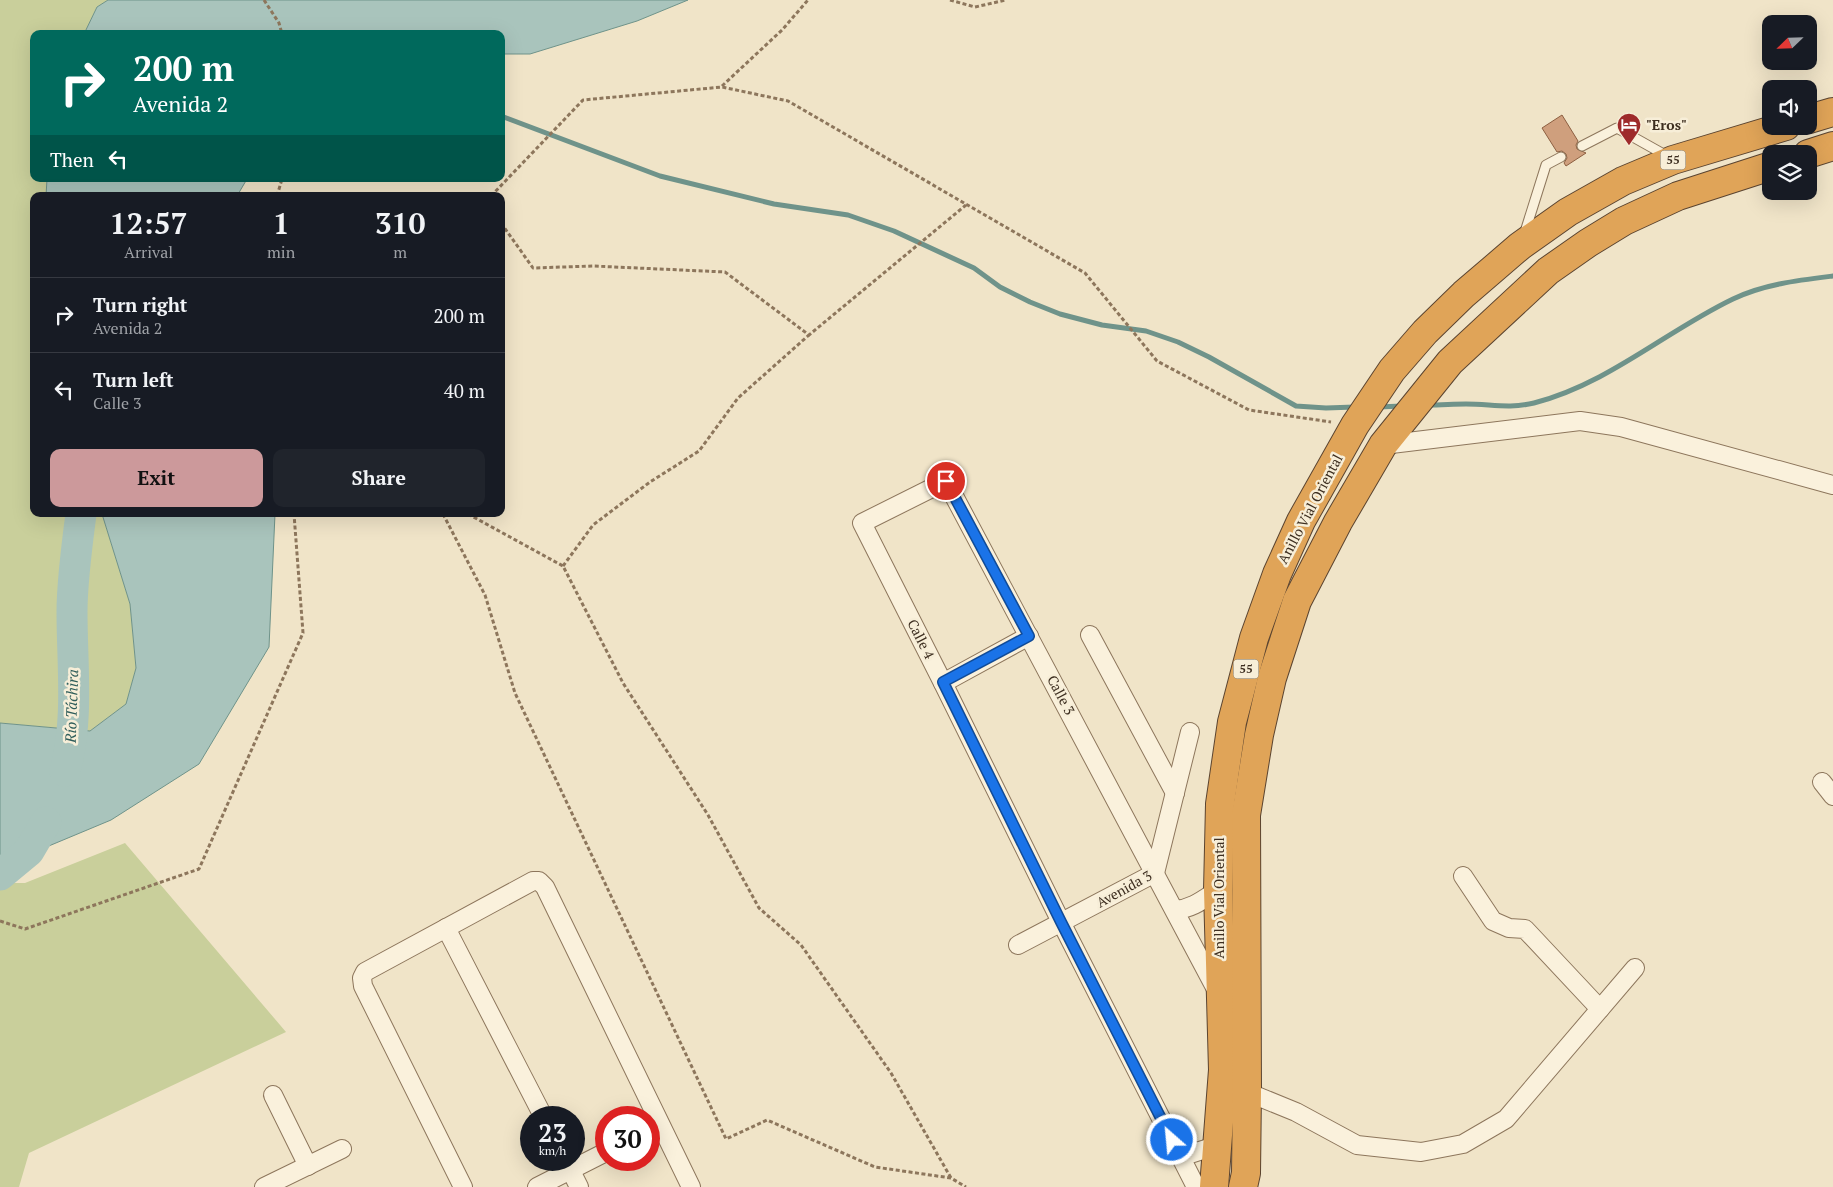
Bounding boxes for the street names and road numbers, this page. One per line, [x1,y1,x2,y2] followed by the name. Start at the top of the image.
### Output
[1660,150,1686,170] road number: 55
[1273,451,1346,567] street label: Anillo Vial Oriental
[903,616,940,662] street label: Calle 4
[1234,660,1258,679] road number: 55
[1043,672,1080,718] street label: Calle 3
[1209,837,1228,959] street label: Anillo Vial Oriental
[1093,866,1155,912] street label: Avenida 3

